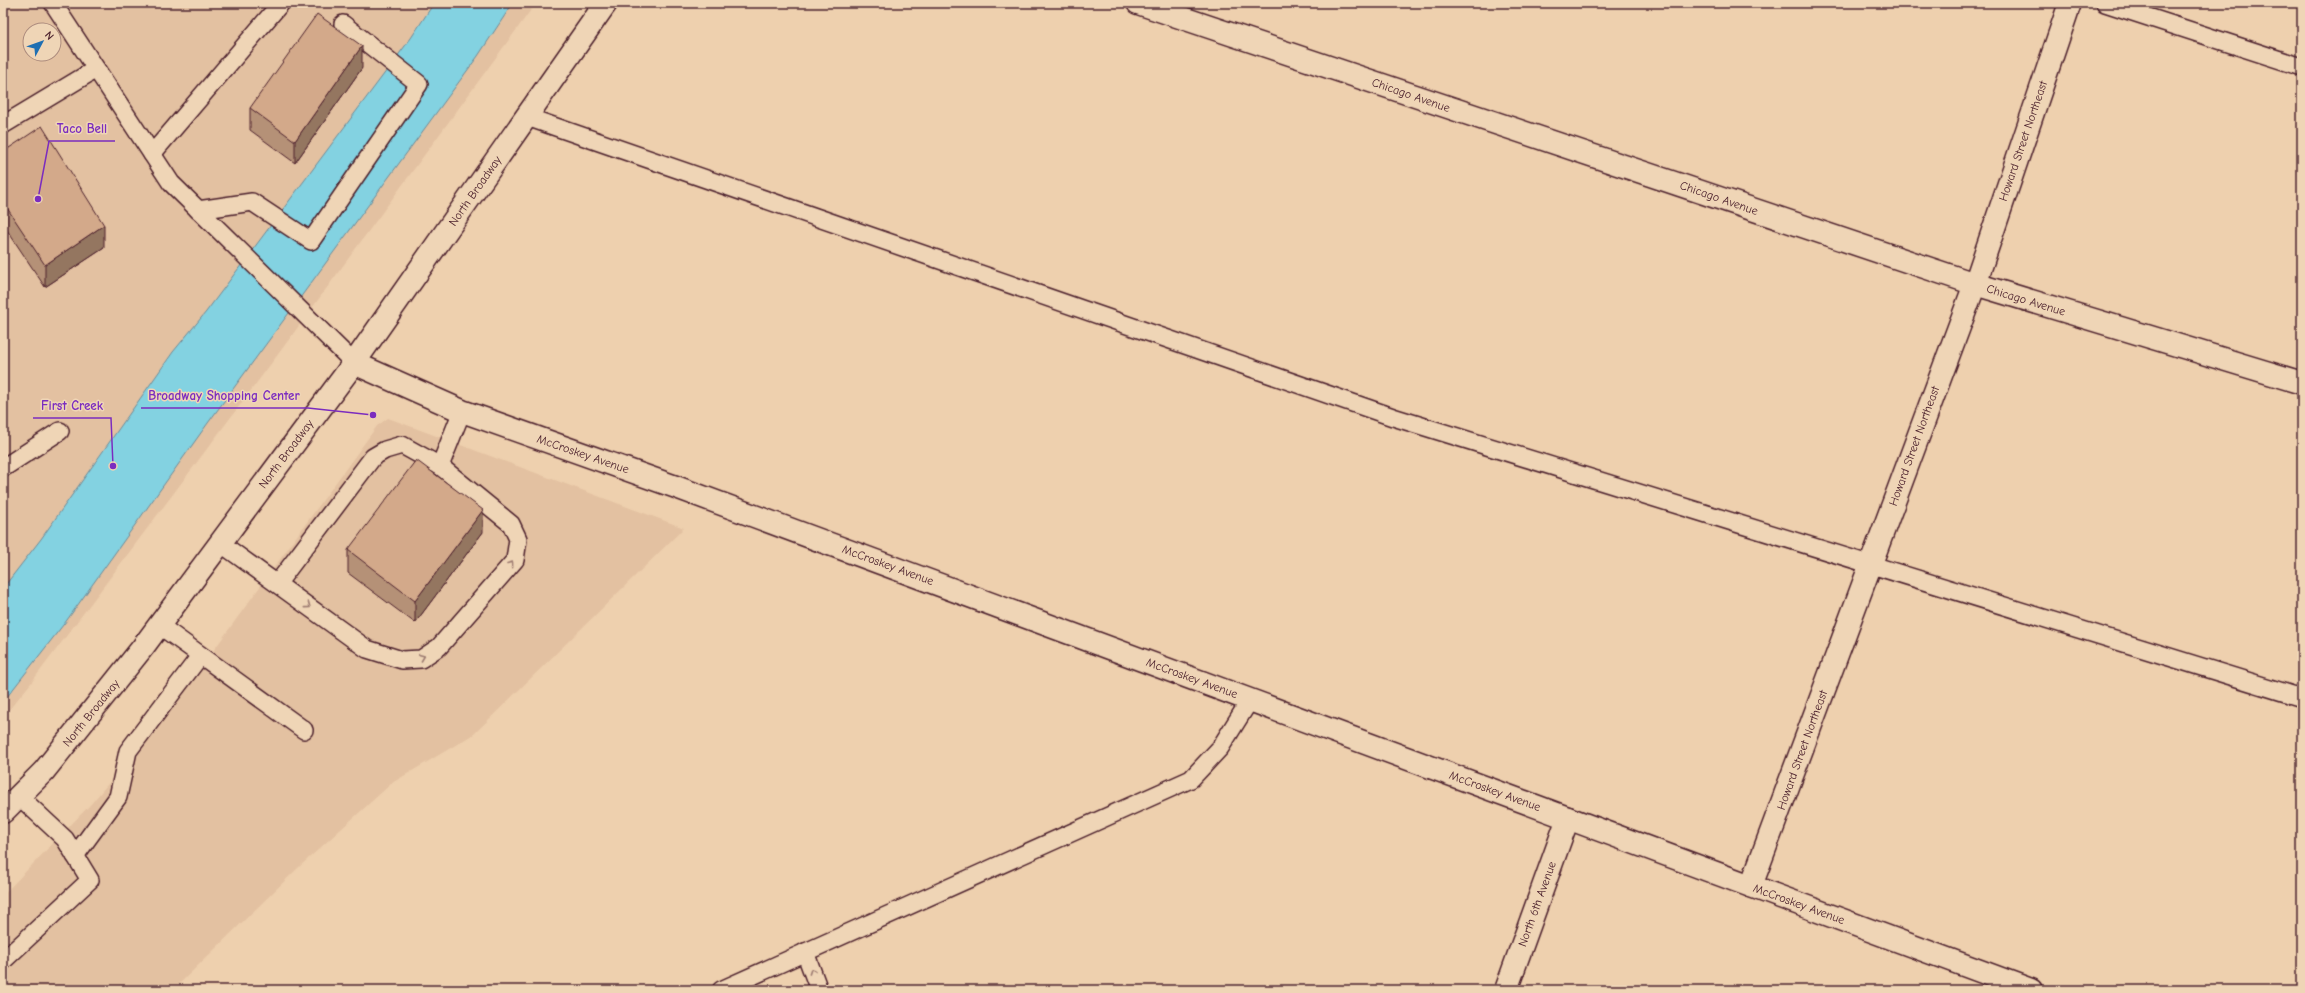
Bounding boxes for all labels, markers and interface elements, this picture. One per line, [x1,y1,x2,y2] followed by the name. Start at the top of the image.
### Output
[22,22,62,62] north arrow
[42,29,56,43] text: N
[1370,75,1452,115] street label: Chicago Avenue
[1996,78,2050,203] street label: Howard Street Northeast
[49,116,115,141] callout: Taco Bell
[57,121,107,136] text: Taco Bell
[446,153,505,229] street label: North Broadway
[1678,178,1760,218] street label: Chicago Avenue
[1985,281,2067,319] street label: Chicago Avenue
[141,383,308,408] callout: Broadway Shopping Center
[1886,384,1942,508] street label: Howard Street Northeast
[148,388,300,403] text: Broadway Shopping Center
[33,393,111,418] callout: First Creek
[41,398,104,413] text: First Creek
[256,416,317,491] street label: North Broadway
[535,432,631,476] street label: McCroskey Avenue
[840,542,936,588] street label: McCroskey Avenue
[506,562,513,569] one-way arrow
[304,602,311,609] one-way arrow
[418,653,425,661] one-way arrow
[1144,655,1240,701] street label: McCroskey Avenue
[60,676,123,749] street label: North Broadway
[1774,688,1830,812] street label: Howard Street Northeast
[1447,768,1543,814] street label: McCroskey Avenue
[1515,859,1559,949] street label: North 6th Avenue
[1751,881,1847,927] street label: McCroskey Avenue
[808,968,817,975] one-way arrow

